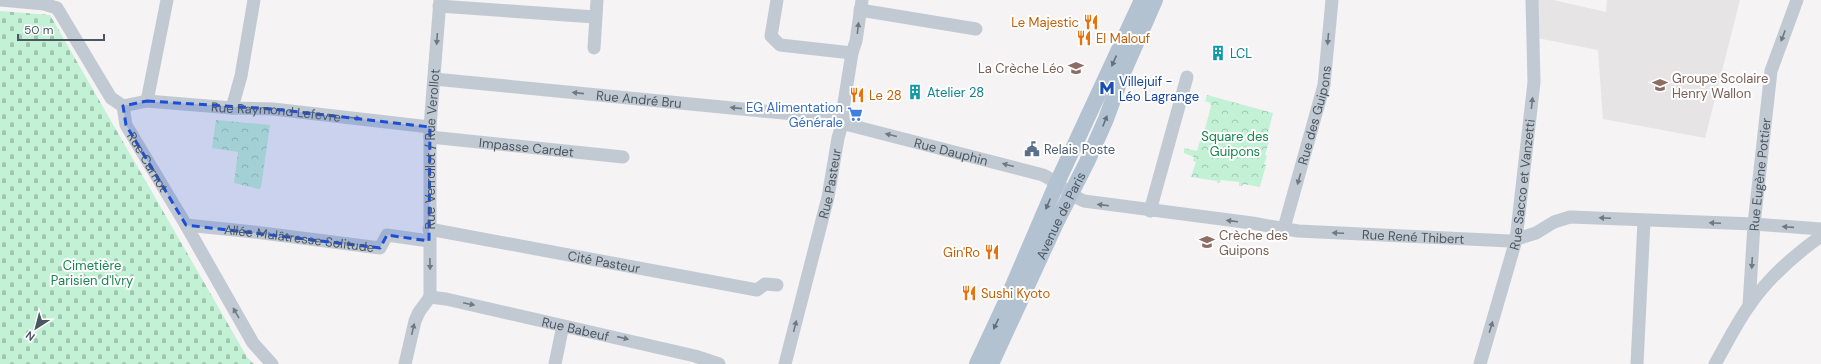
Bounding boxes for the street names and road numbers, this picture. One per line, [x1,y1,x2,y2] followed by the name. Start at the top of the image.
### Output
[1294,65,1334,167] street label: Rue des Guipons
[422,68,443,229] street label: Rue Verrollot / Rue Verollot
[595,86,683,112] street label: Rue André Bru
[210,98,342,125] street label: Rue Raymond Lefevre
[1745,117,1774,232] street label: Rue Eugène Pottier
[1505,118,1538,252] street label: Rue Sacco et Vanzetti
[123,128,173,195] street label: Rue Carnot
[478,134,575,160] street label: Impasse Cardet
[912,134,990,169] street label: Rue Dauphin
[814,147,845,220] street label: Rue Pasteur
[1032,169,1089,262] street label: Avenue de Paris
[223,220,375,256] street label: Allée Mulâtresse Solitude
[1362,226,1465,247] street label: Rue René Thibert
[566,246,642,277] street label: Cité Pasteur
[540,313,611,345] street label: Rue Babeuf

